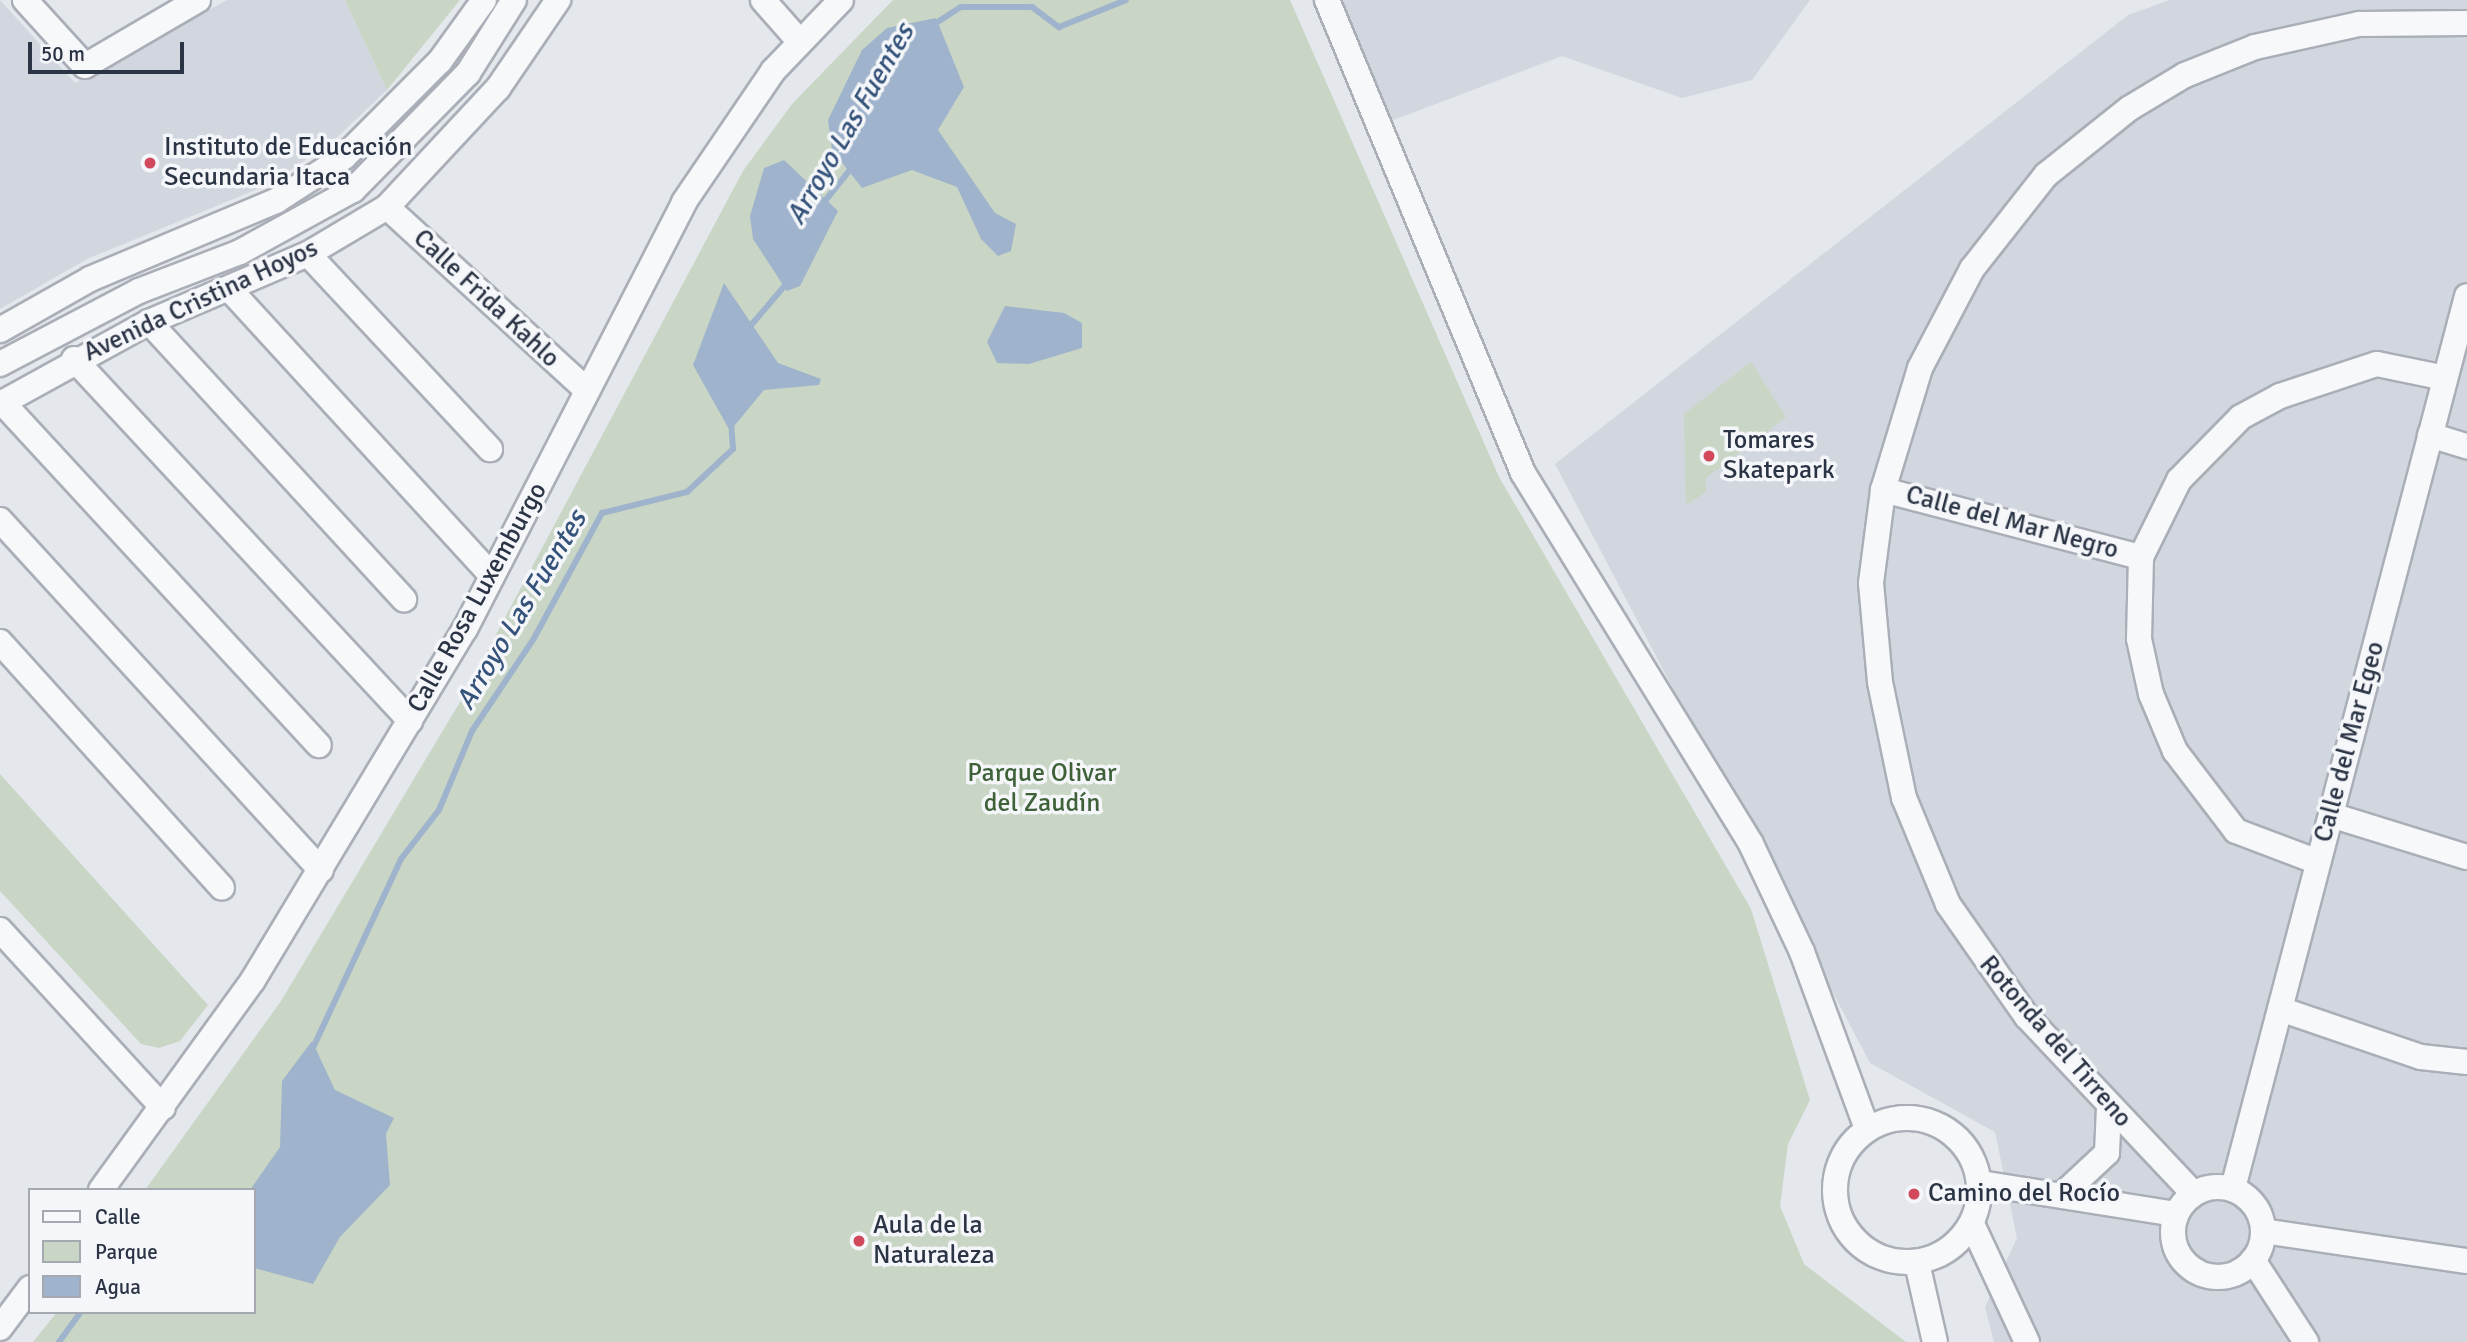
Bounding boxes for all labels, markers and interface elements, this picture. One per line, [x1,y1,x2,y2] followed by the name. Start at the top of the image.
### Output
[779,18,921,230] water label: Arroyo Las Fuentes
[32,28,187,72] scale bar
[41,41,85,67] text: 50 m
[164,132,412,194] place label: Instituto de Educación Secundaria Itaca
[142,155,158,171] marker: Instituto de Educación Secundaria Itaca
[406,223,566,375] street label: Calle Frida Kahlo
[79,233,323,369] street label: Avenida Cristina Hoyos
[1723,425,1835,486] place label: Tomares Skatepark
[1701,448,1717,464] marker: Tomares Skatepark
[402,478,554,718] street label: Calle Rosa Luxemburgo
[1902,480,2122,566] street label: Calle del Mar Negro
[448,505,594,715] water label: Arroyo Las Fuentes
[2308,638,2392,846] street label: Calle del Mar Egeo
[967,758,1117,820] park label: Parque Olivar del Zaudín
[1972,950,2138,1134] street label: Rotonda del Tirreno
[1928,1178,2120,1210] place label: Camino del Rocío
[1906,1186,1922,1202] marker: Camino del Rocío
[28,1188,256,1314] legend
[95,1204,141,1230] text: Calle
[873,1210,995,1272] place label: Aula de la Naturaleza
[851,1233,867,1249] marker: Aula de la Naturaleza
[95,1239,158,1265] text: Parque
[95,1274,141,1300] text: Agua

